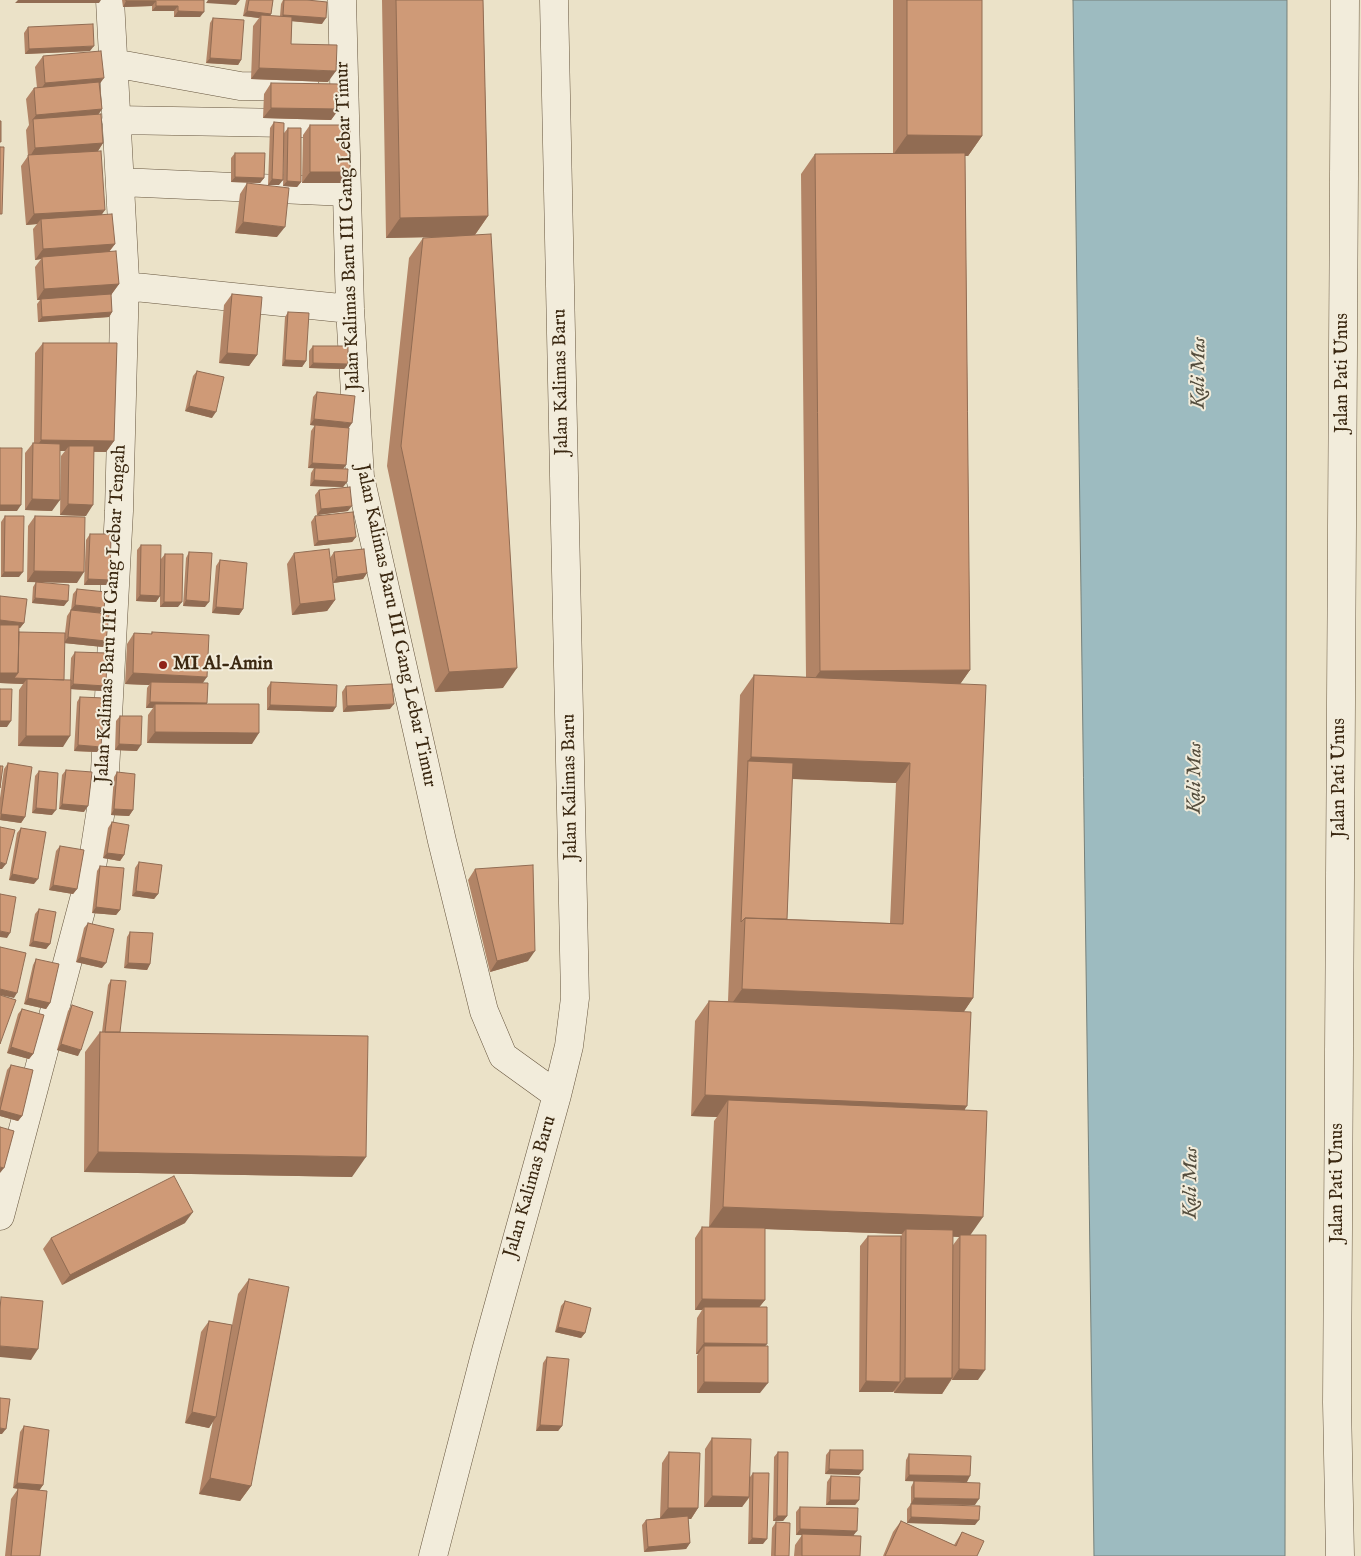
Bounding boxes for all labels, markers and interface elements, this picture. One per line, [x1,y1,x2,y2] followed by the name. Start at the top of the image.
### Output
[332,61,366,391] street label: Jalan Kalimas Baru III Gang Lebar Timur
[549,308,575,456] street label: Jalan Kalimas Baru
[1332,313,1354,433] street label: Jalan Pati Unus
[1187,337,1213,409] water label: Kali Mas
[92,444,132,784] street label: Jalan Kalimas Baru III Gang Lebar Tengah
[350,462,440,790] street label: Jalan Kalimas Baru III Gang Lebar Timur
[173,654,273,676] place label: MI Al-Amin
[157,659,169,671] marker: MI Al-Amin
[558,713,584,861] street label: Jalan Kalimas Baru
[1329,718,1351,838] street label: Jalan Pati Unus
[1183,742,1209,814] water label: Kali Mas
[500,1113,562,1261] street label: Jalan Kalimas Baru
[1327,1123,1349,1243] street label: Jalan Pati Unus
[1179,1147,1205,1219] water label: Kali Mas

